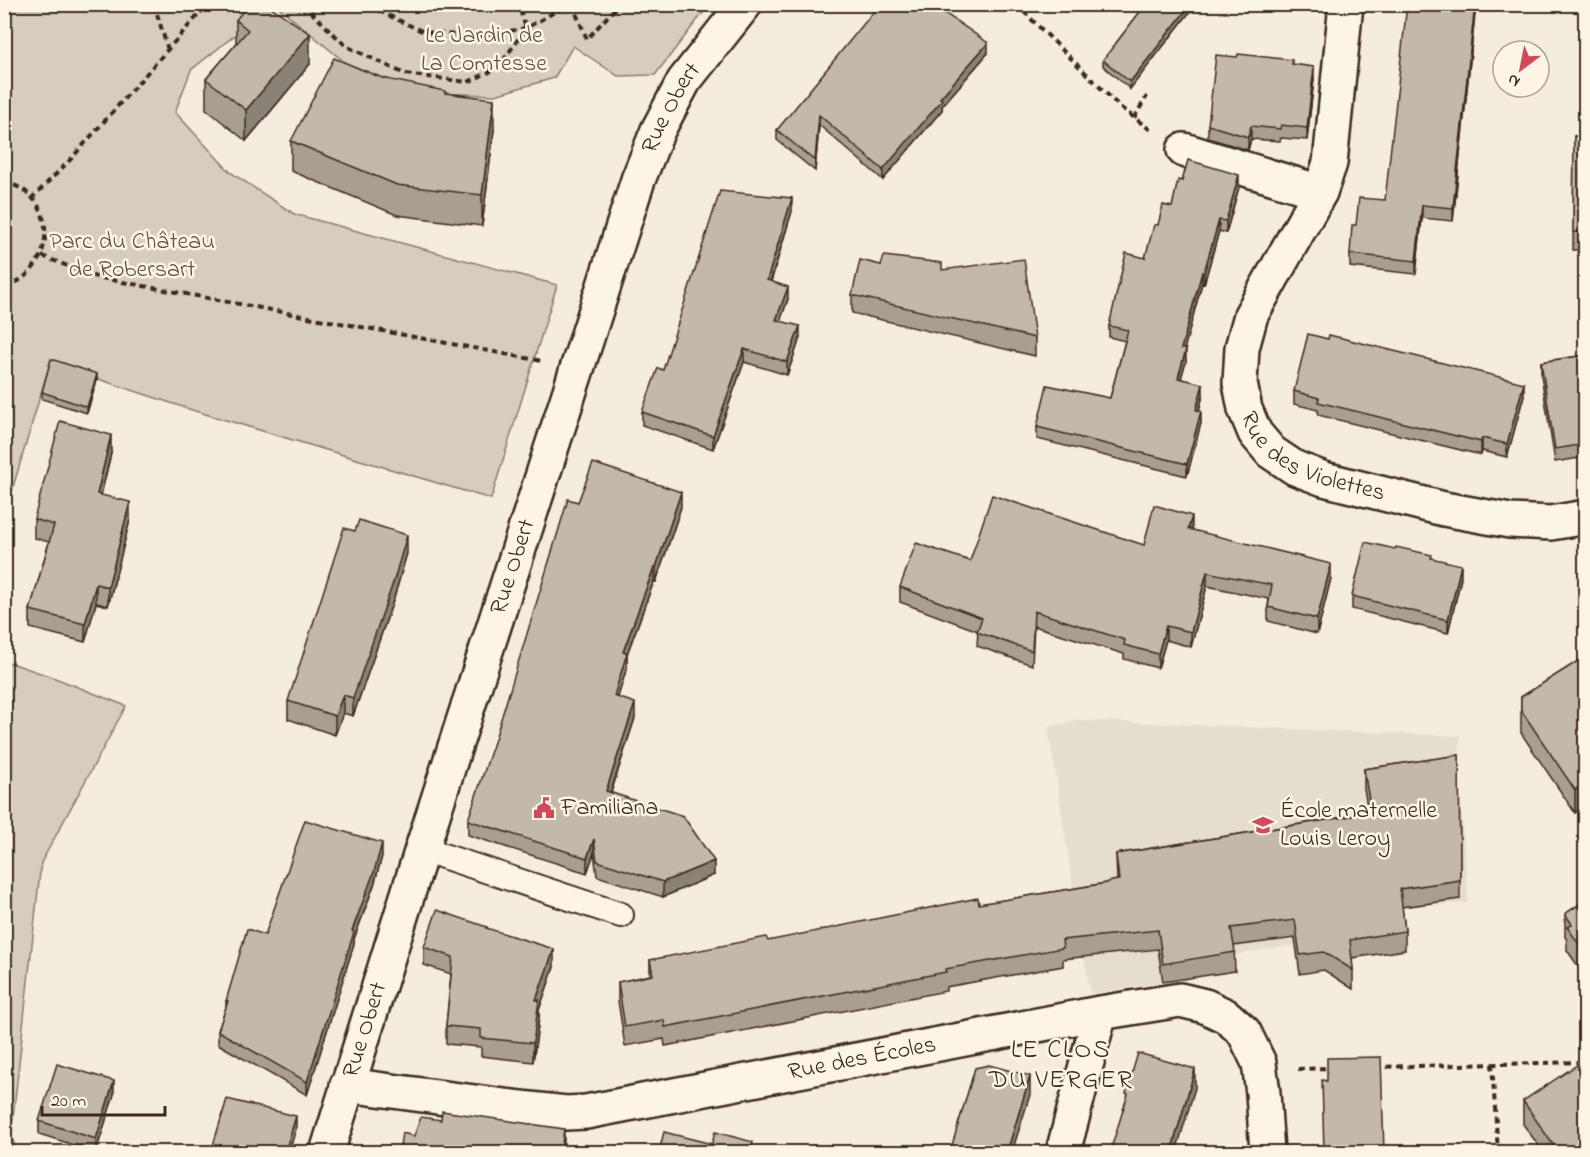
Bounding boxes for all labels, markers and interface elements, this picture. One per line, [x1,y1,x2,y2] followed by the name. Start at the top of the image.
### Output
[421,19,547,82] park label: Le Jardin de La Comtesse
[1491,39,1551,99] north arrow
[633,55,710,158] street label: Rue Obert
[1503,67,1525,93] text: N
[49,225,215,288] park label: Parc du Château de Robersart
[1231,406,1389,511] street label: Rue des Violettes
[481,515,545,619] street label: Rue Obert
[560,791,659,826] place label: Familiana
[1280,794,1437,858] place label: École maternelle Louis Leroy
[532,796,556,820] public building icon: Familiana
[1251,813,1275,837] school or university icon: École maternelle Louis Leroy
[334,978,397,1082] street label: Rue Obert
[785,1027,939,1090] street label: Rue des Écoles
[988,1032,1133,1100] district label: LE CLOS DU VERGER
[42,1079,165,1117] scale bar
[51,1089,86,1115] text: 20 m

